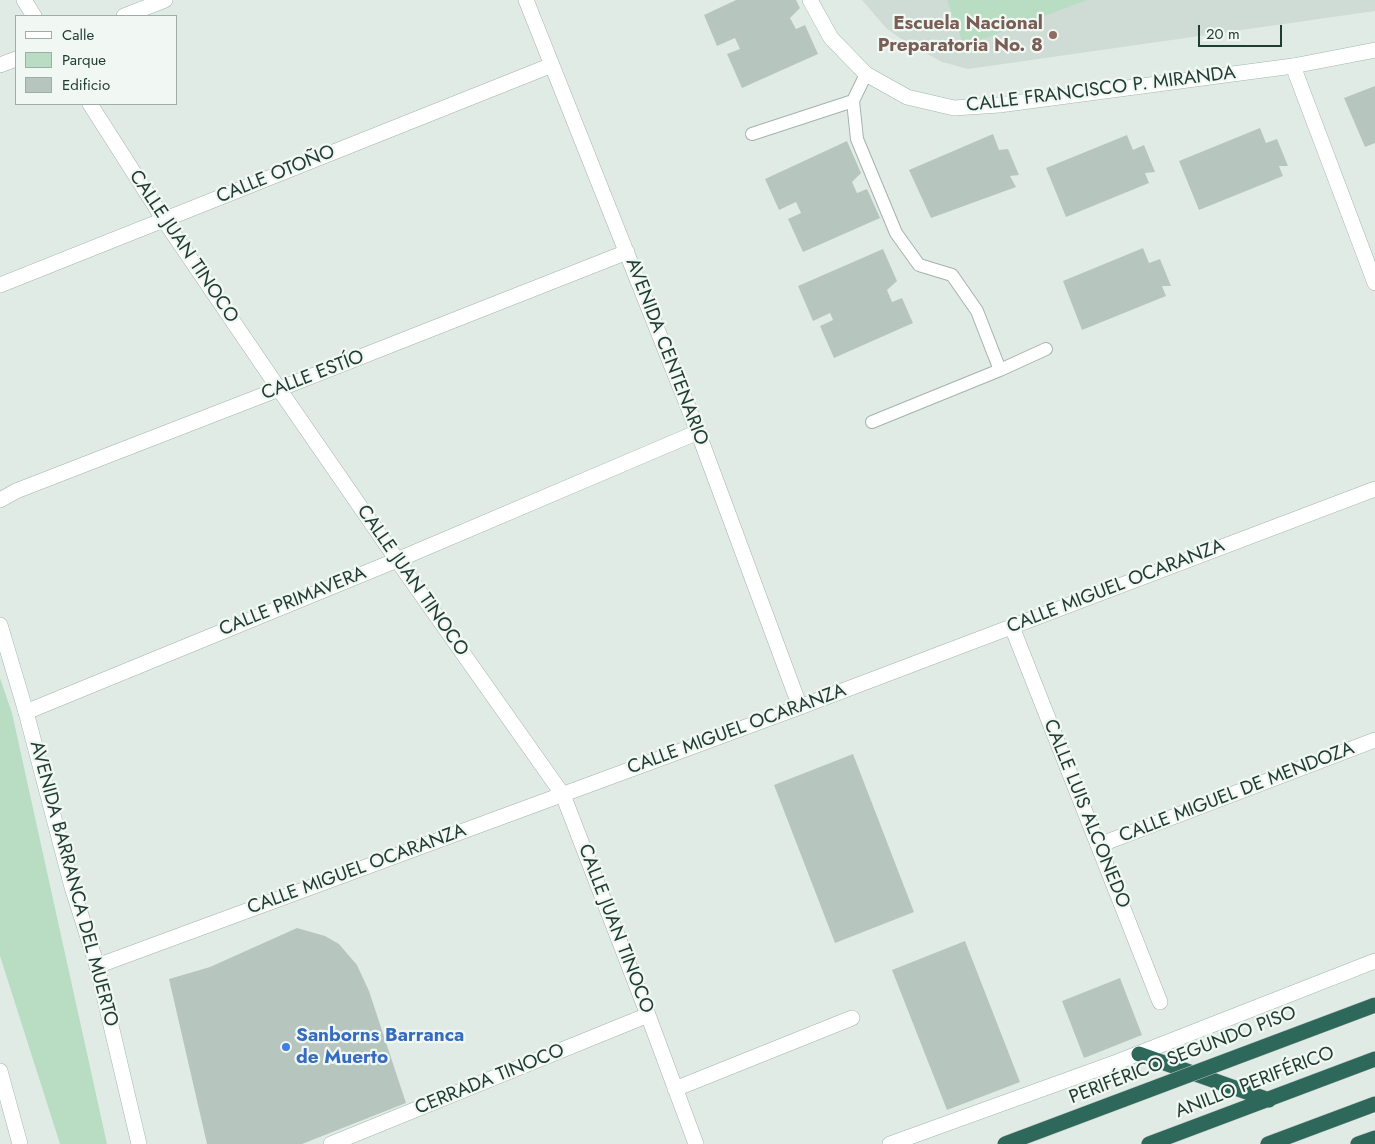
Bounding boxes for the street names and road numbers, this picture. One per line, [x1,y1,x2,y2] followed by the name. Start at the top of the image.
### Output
[965,62,1237,118] street label: CALLE FRANCISCO P. MIRANDA
[214,141,338,209] street label: CALLE OTOÑO
[123,166,243,328] street label: CALLE JUAN TINOCO
[620,255,712,449] street label: AVENIDA CENTENARIO
[259,346,367,406] street label: CALLE ESTÍO
[351,501,473,661] street label: CALLE JUAN TINOCO
[1004,535,1228,639] street label: CALLE MIGUEL OCARANZA
[216,562,370,642] street label: CALLE PRIMAVERA
[625,680,849,780] street label: CALLE MIGUEL OCARANZA
[1038,716,1134,912] street label: CALLE LUIS ALCONEDO
[1116,738,1358,848] street label: CALLE MIGUEL DE MENDOZA
[24,739,122,1029] street label: AVENIDA BARRANCA DEL MUERTO
[245,820,469,920] street label: CALLE MIGUEL OCARANZA
[572,841,658,1017] street label: CALLE JUAN TINOCO
[1066,1002,1300,1110] street label: PERIFÉRICO SEGUNDO PISO
[412,1040,568,1120] street label: CERRADA TINOCO
[1172,1042,1338,1124] street label: ANILLO PERIFÉRICO

